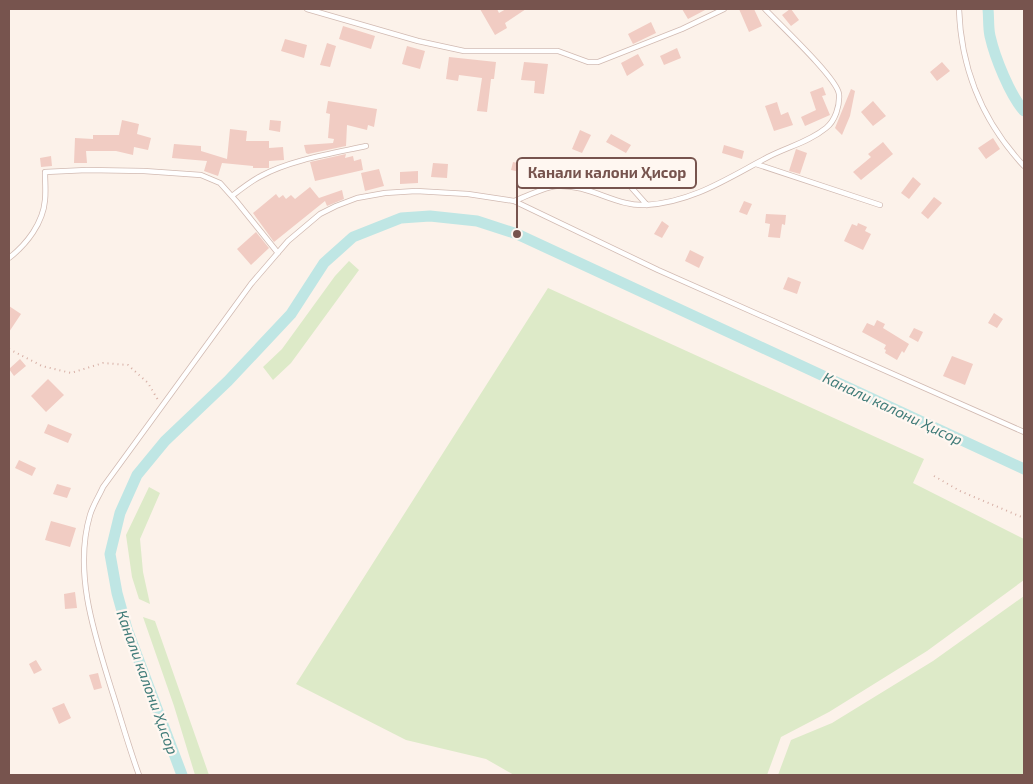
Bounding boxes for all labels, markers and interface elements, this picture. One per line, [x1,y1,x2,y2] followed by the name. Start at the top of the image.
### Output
[517,158,696,188] callout: Канали калони Ҳисор
[528,163,686,181] text: Канали калони Ҳисор
[820,368,966,448] water label: Канали калони Ҳисор
[114,607,182,757] water label: Канали калони Ҳисор

